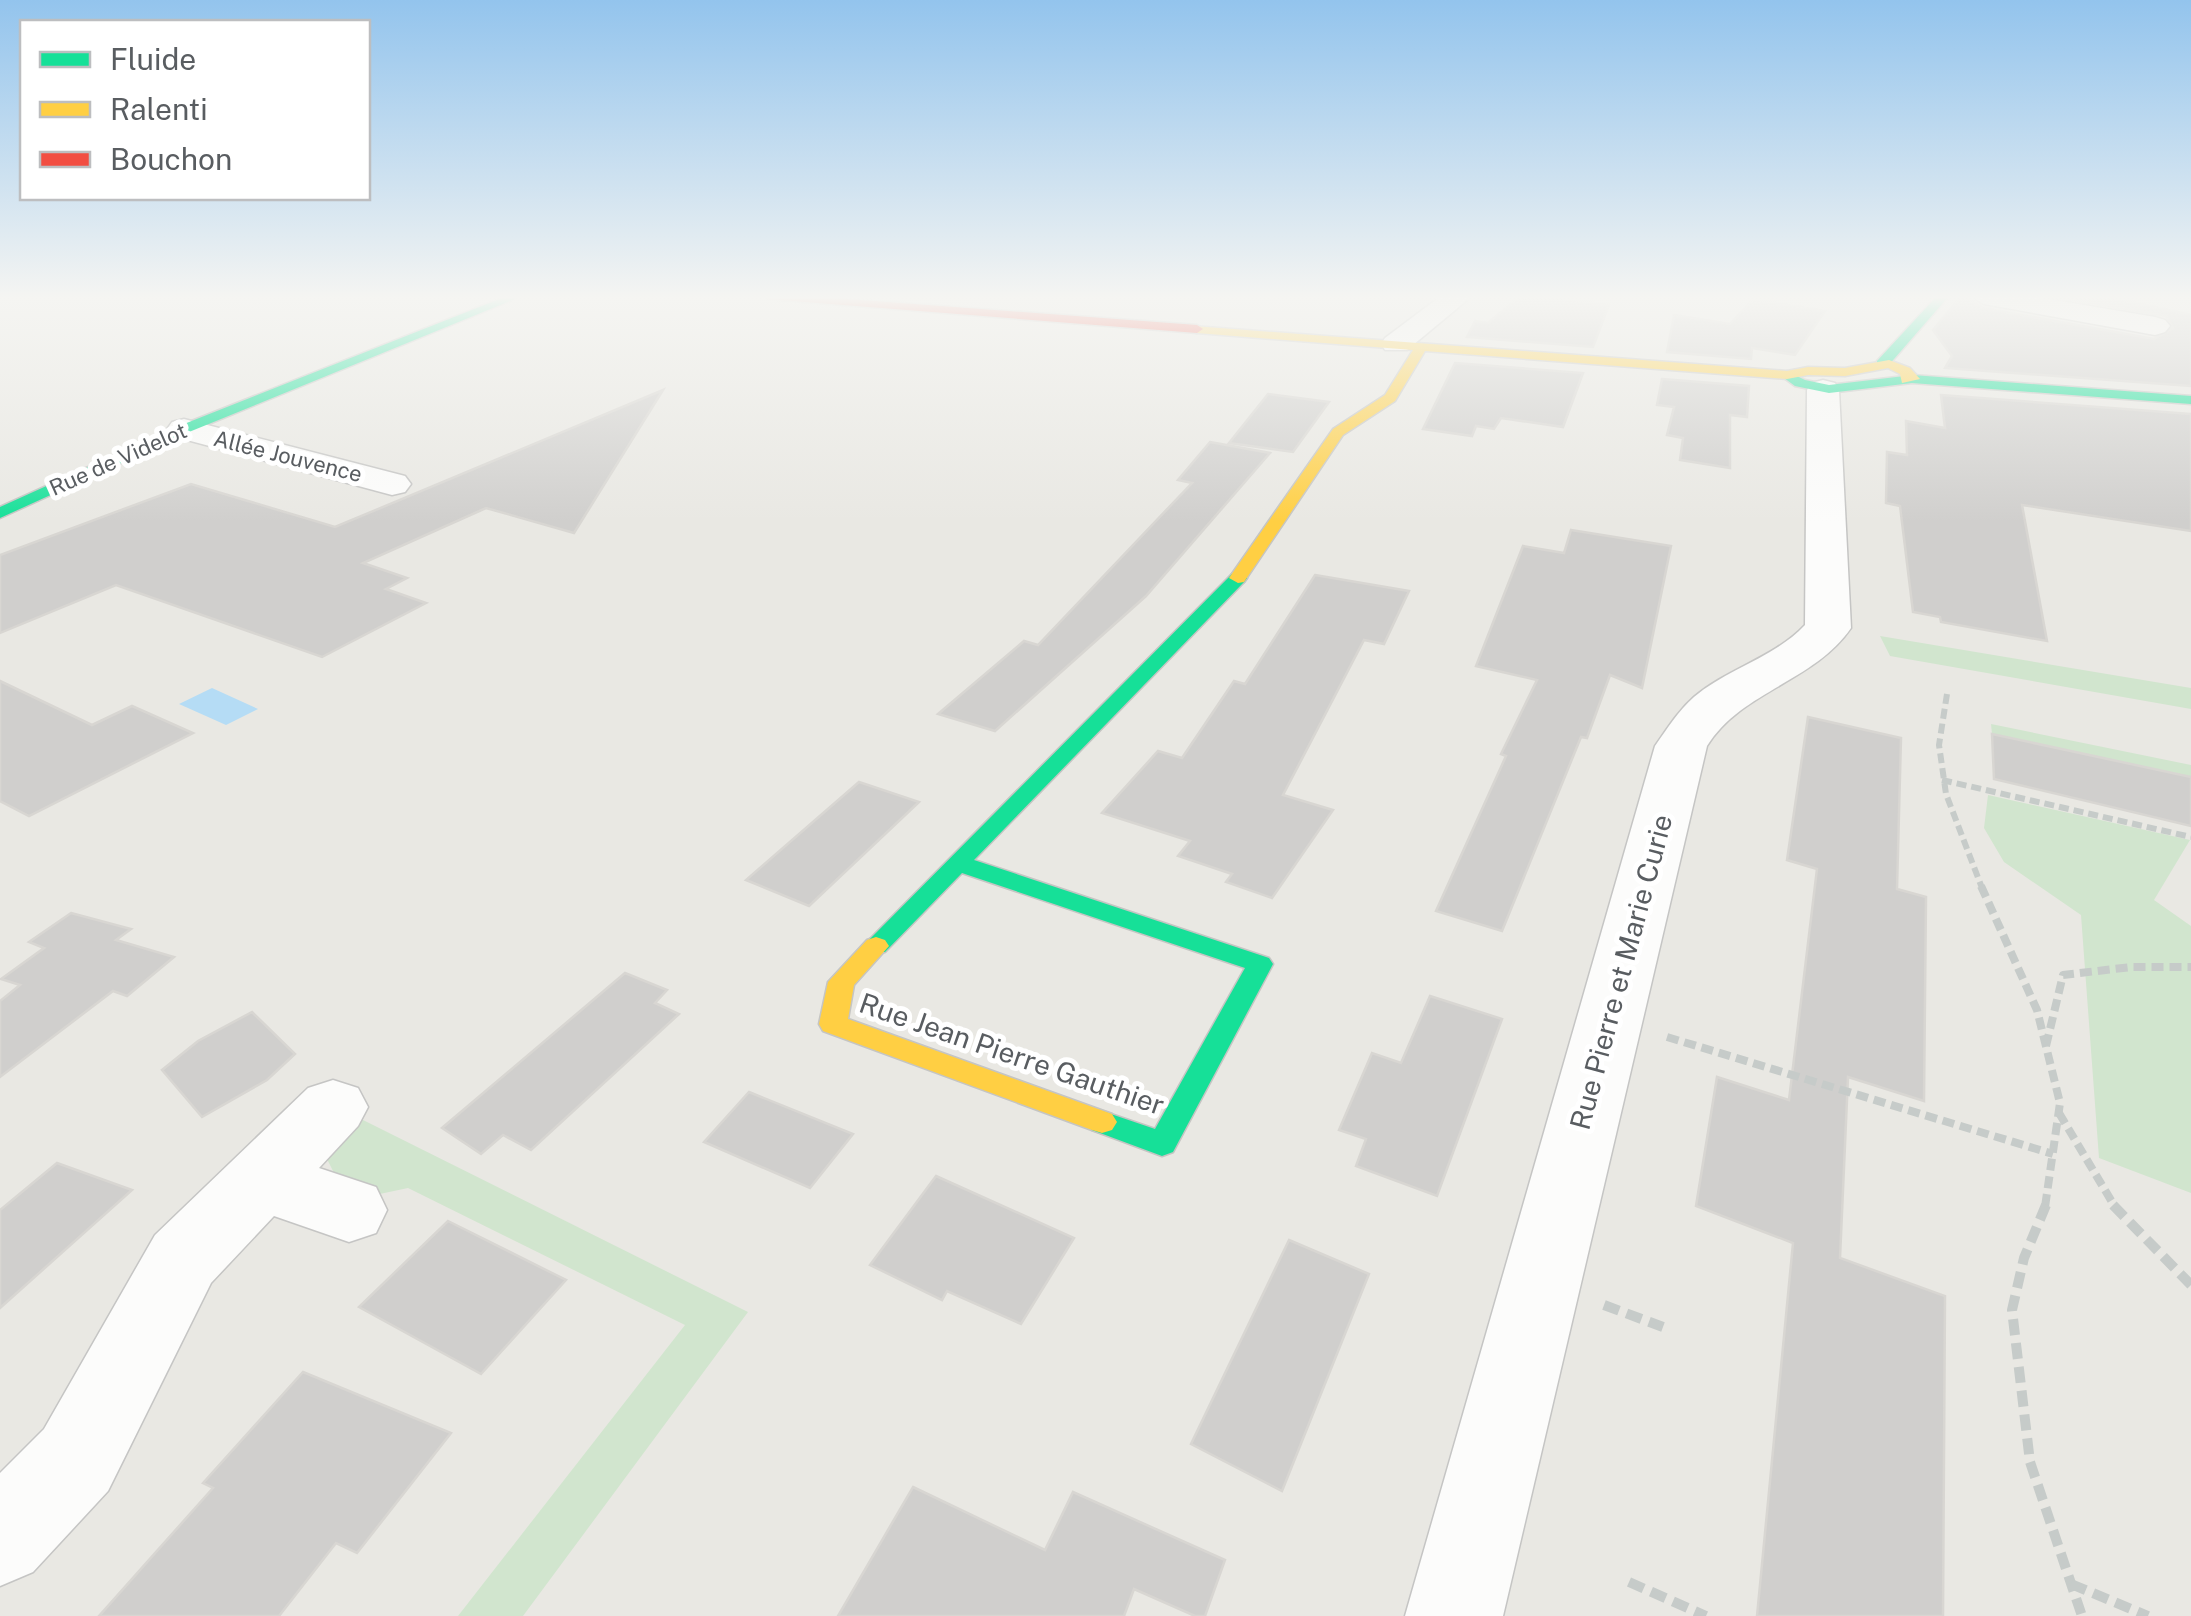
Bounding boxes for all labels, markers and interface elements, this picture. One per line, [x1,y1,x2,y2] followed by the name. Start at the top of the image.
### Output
[20,20,370,200] legend
[110,41,196,77] text: Fluide
[110,91,208,127] text: Ralenti
[110,141,232,177] text: Bouchon
[45,417,191,501] street label: Rue de Videlot
[211,425,365,487] street label: Allée Jouvence
[1563,811,1678,1133] street label: Rue Pierre et Marie Curie
[855,986,1169,1121] street label: Rue Jean Pierre Gauthier

